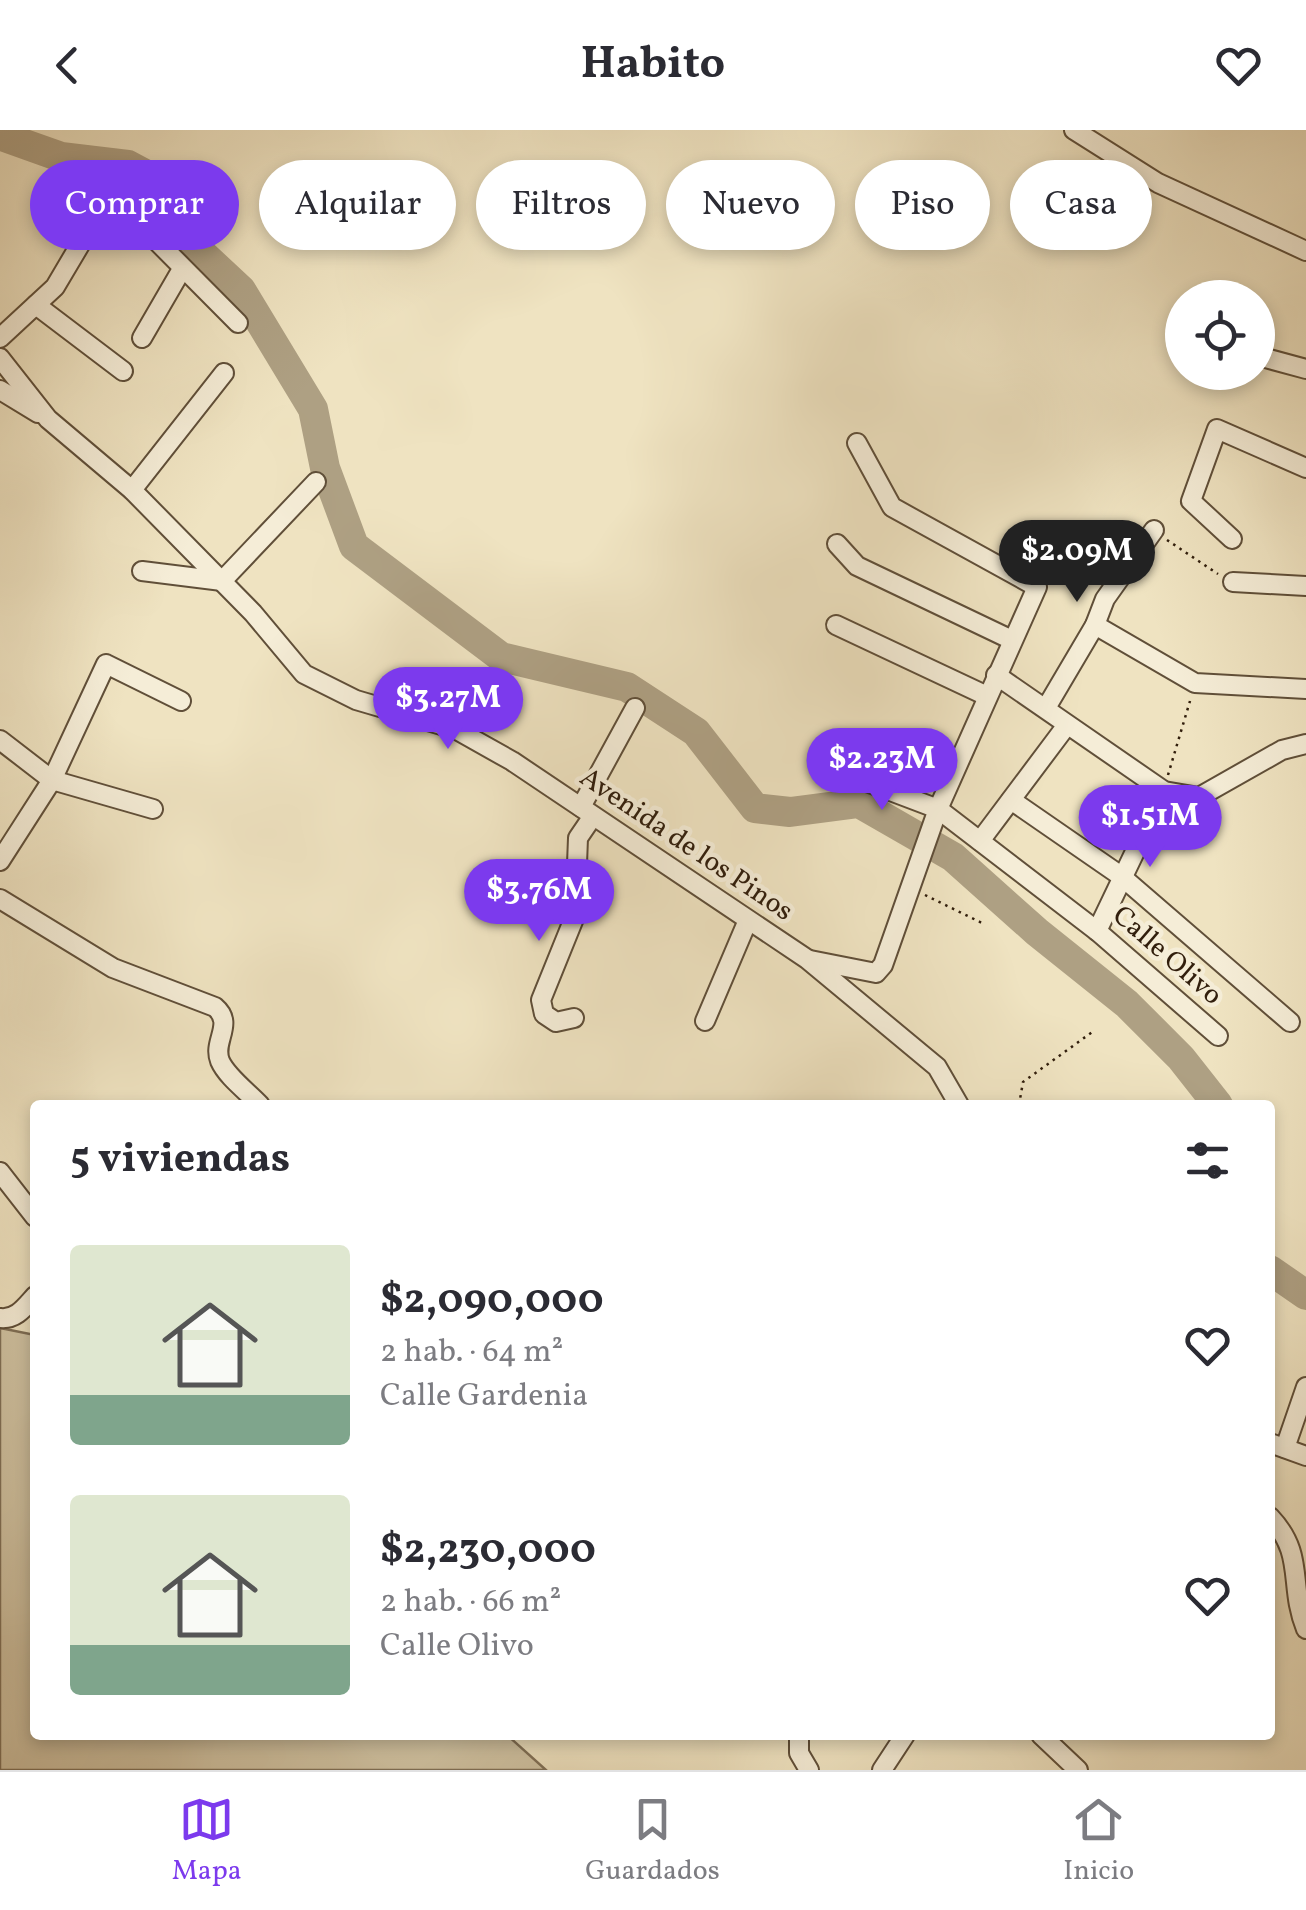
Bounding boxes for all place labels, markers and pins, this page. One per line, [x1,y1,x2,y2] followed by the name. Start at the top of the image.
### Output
[996,520,1158,605] pin: $2.09M
[367,667,529,752] pin: $3.27M
[801,728,963,813] pin: $2.23M
[1069,785,1231,870] pin: $1.51M
[458,859,620,944] pin: $3.76M

